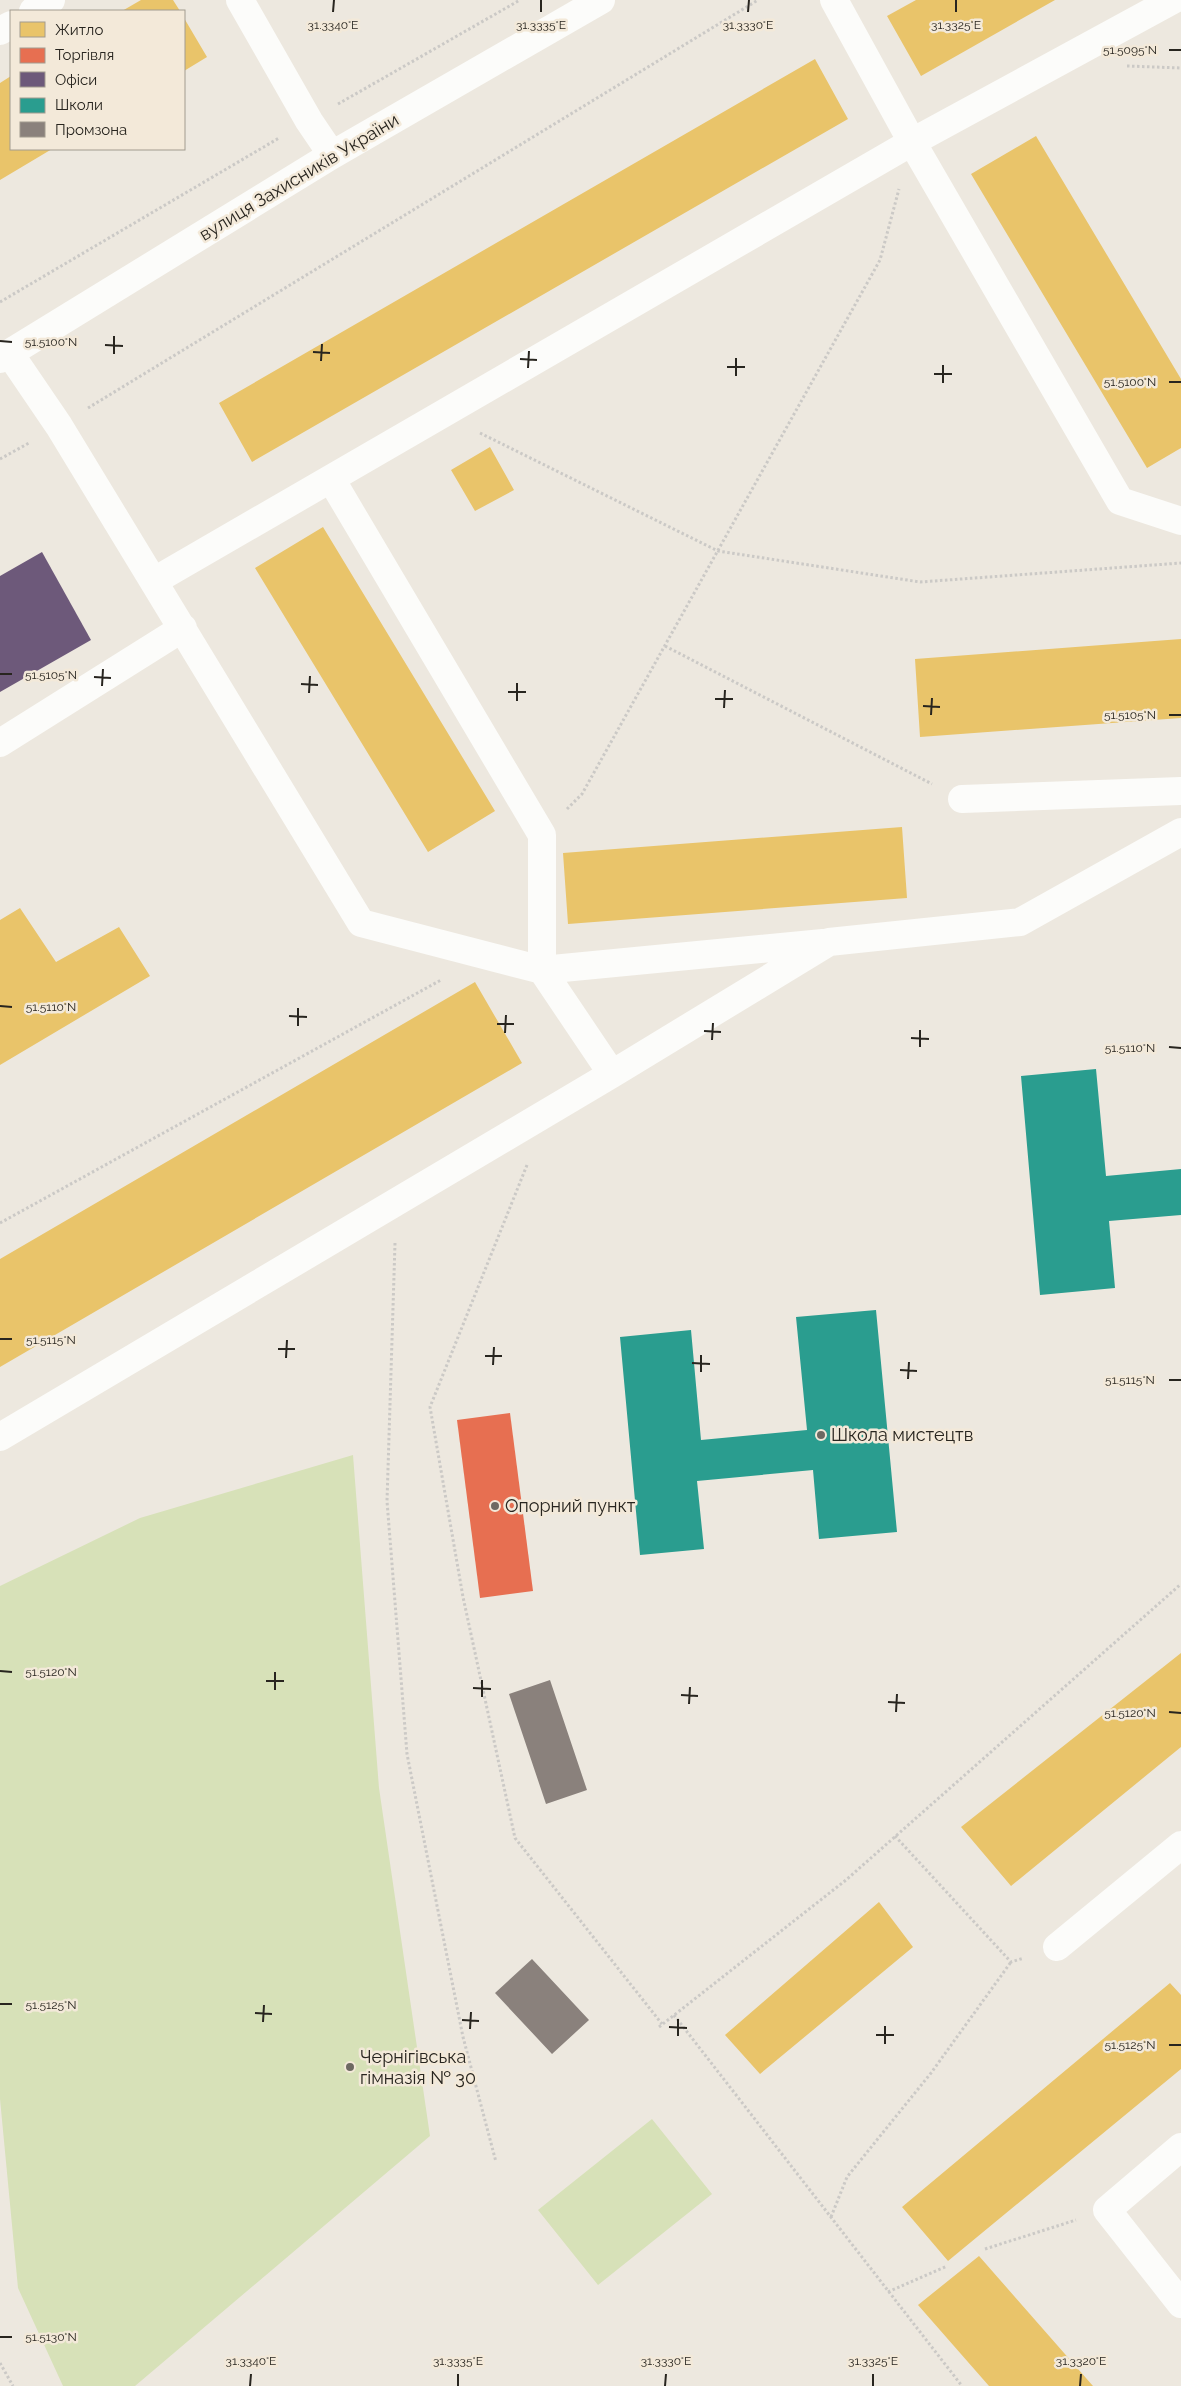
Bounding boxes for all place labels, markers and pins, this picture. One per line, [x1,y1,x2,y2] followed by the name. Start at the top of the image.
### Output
[831,1424,973,1445] place label: Школа мистецтв
[815,1429,827,1441] marker: Школа мистецтв
[505,1495,636,1516] place label: Опорний пункт
[489,1500,501,1512] marker: Опорний пункт
[360,2046,476,2088] place label: Чернігівська гімназія № 30
[344,2061,356,2073] marker: Чернігівська гімназія № 30

